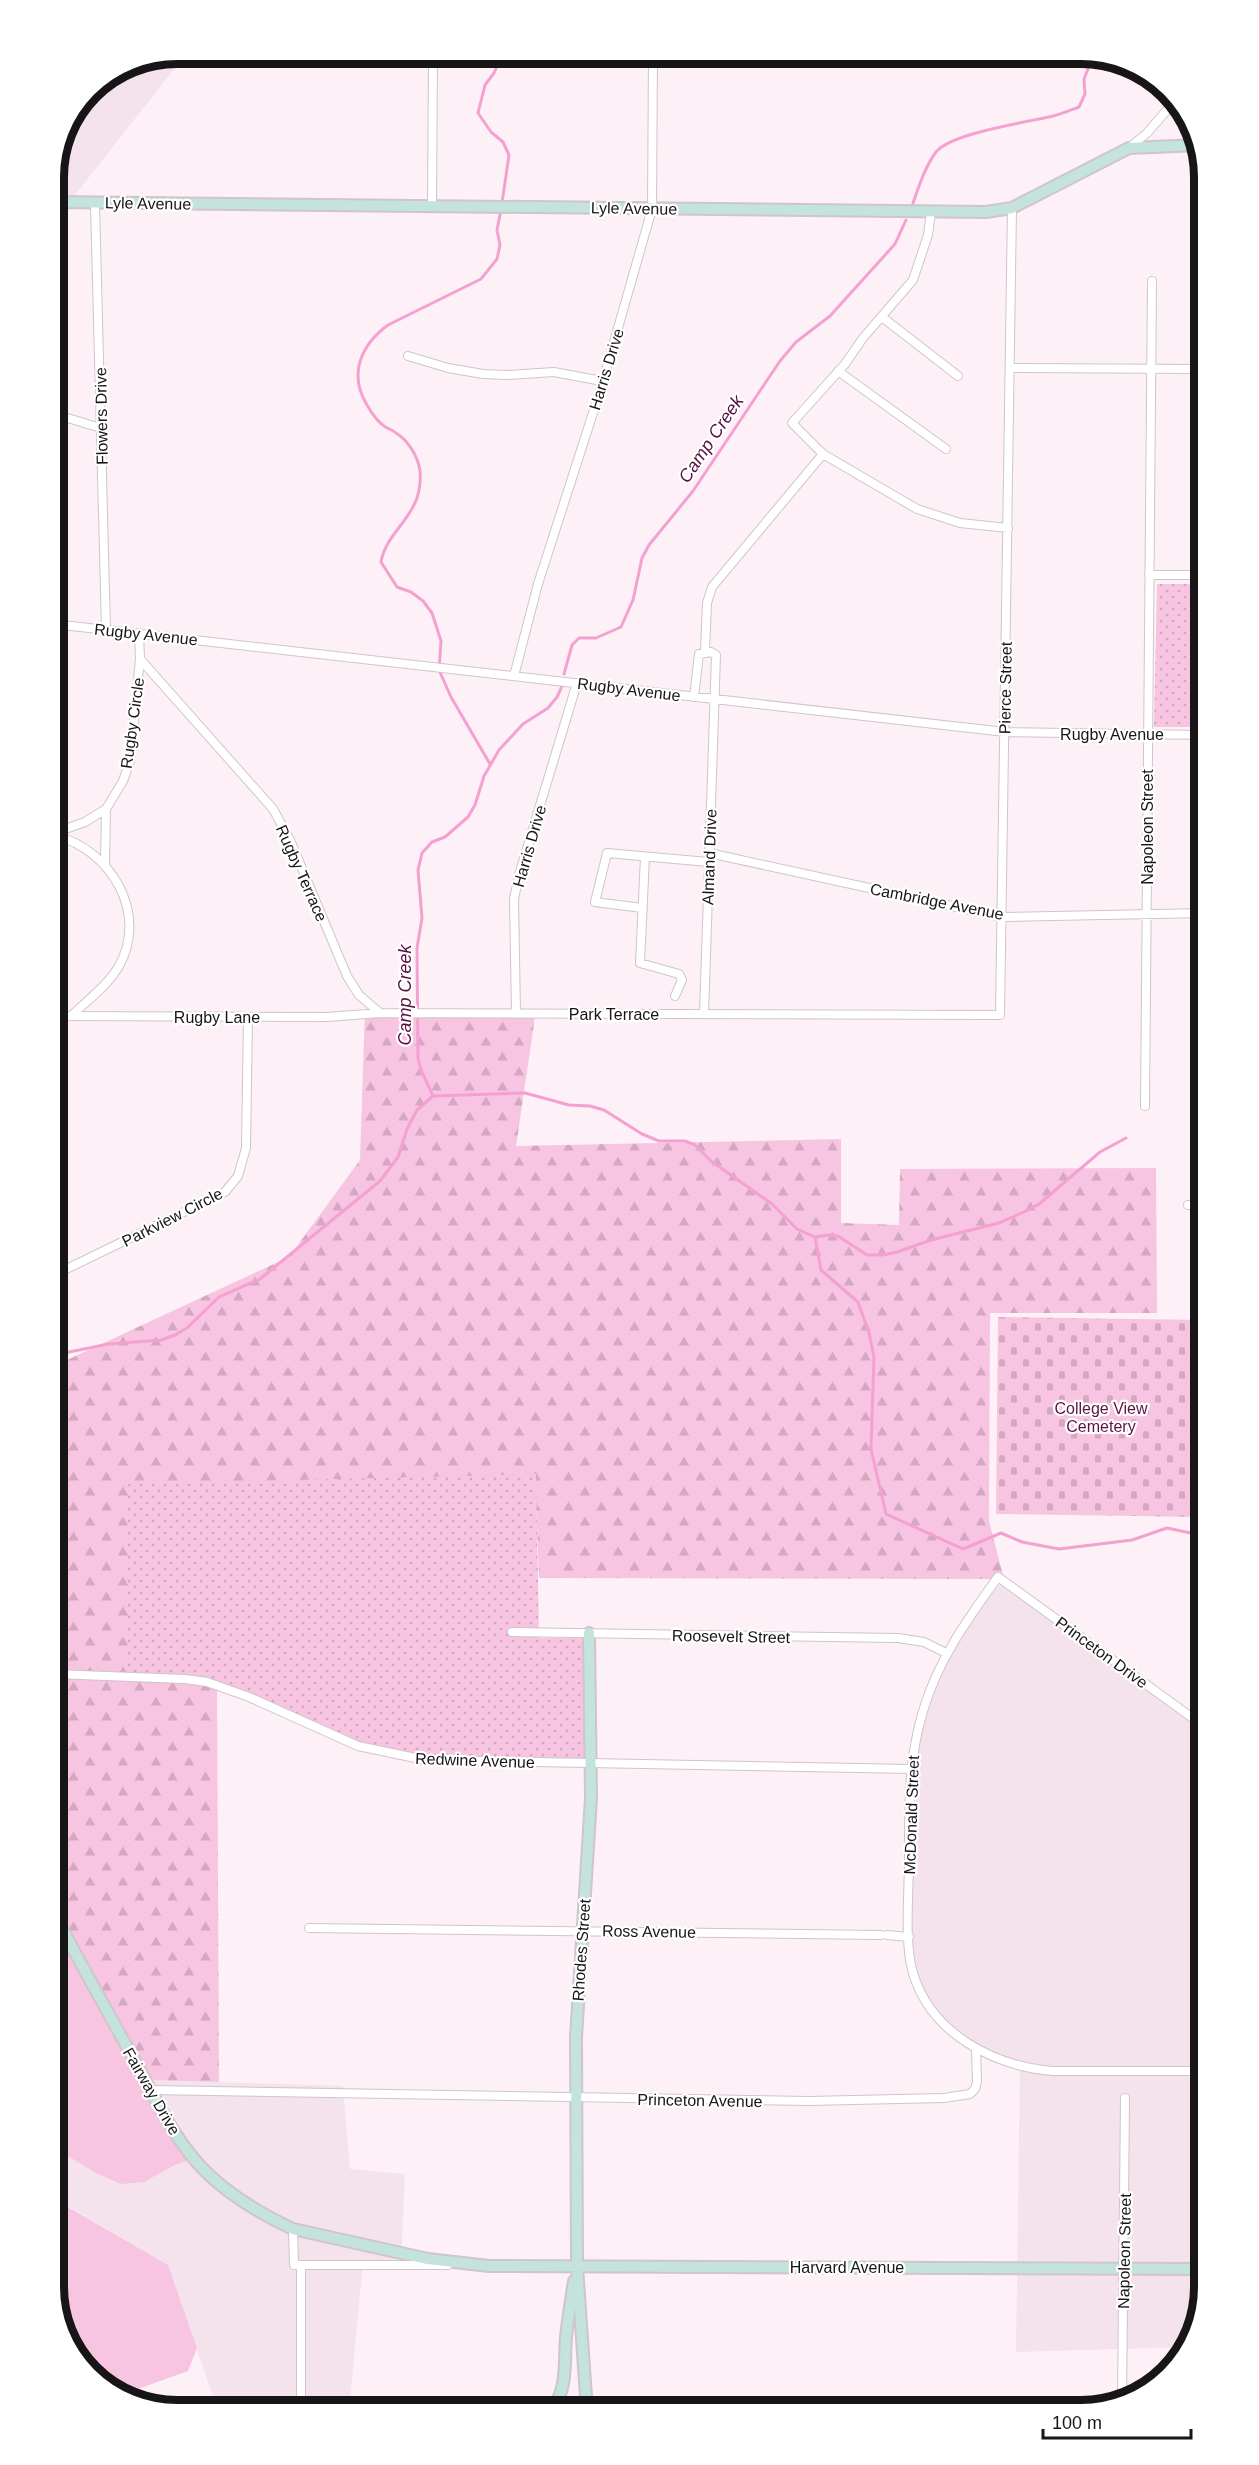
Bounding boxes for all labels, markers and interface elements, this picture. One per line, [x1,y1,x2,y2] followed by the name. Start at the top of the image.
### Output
[105,194,191,213] street label: Lyle Avenue
[591,199,677,218] street label: Lyle Avenue
[586,326,627,412] street label: Harris Drive
[92,367,111,465] street label: Flowers Drive
[674,391,748,486] water label: Camp Creek
[93,621,199,648] street label: Rugby Avenue
[996,641,1015,734] street label: Pierce Street
[576,675,682,704] street label: Rugby Avenue
[118,676,147,770] street label: Rugby Circle
[1060,726,1164,743] street label: Rugby Avenue
[1139,769,1156,885] street label: Napoleon Street
[510,803,549,889] street label: Harris Drive
[699,809,720,905] street label: Almand Drive
[273,822,330,924] street label: Rugby Terrace
[869,880,1005,923] street label: Cambridge Avenue
[395,943,415,1046] water label: Camp Creek
[569,1006,659,1023] street label: Park Terrace
[174,1009,260,1026] street label: Rugby Lane
[119,1185,225,1250] street label: Parkview Circle
[1054,1400,1148,1435] park label: College View Cemetery
[1052,1613,1151,1691] street label: Princeton Drive
[672,1627,791,1646] street label: Roosevelt Street
[415,1750,535,1771] street label: Redwine Avenue
[901,1755,922,1875] street label: McDonald Street
[569,1898,594,2002] street label: Rhodes Street
[602,1922,696,1941] street label: Ross Avenue
[120,2045,183,2138] street label: Fairway Drive
[637,2091,763,2110] street label: Princeton Avenue
[1115,2193,1134,2309] street label: Napoleon Street
[790,2259,904,2276] street label: Harvard Avenue
[1043,2402,1192,2440] scale bar
[1052,2413,1102,2433] text: 100 m

